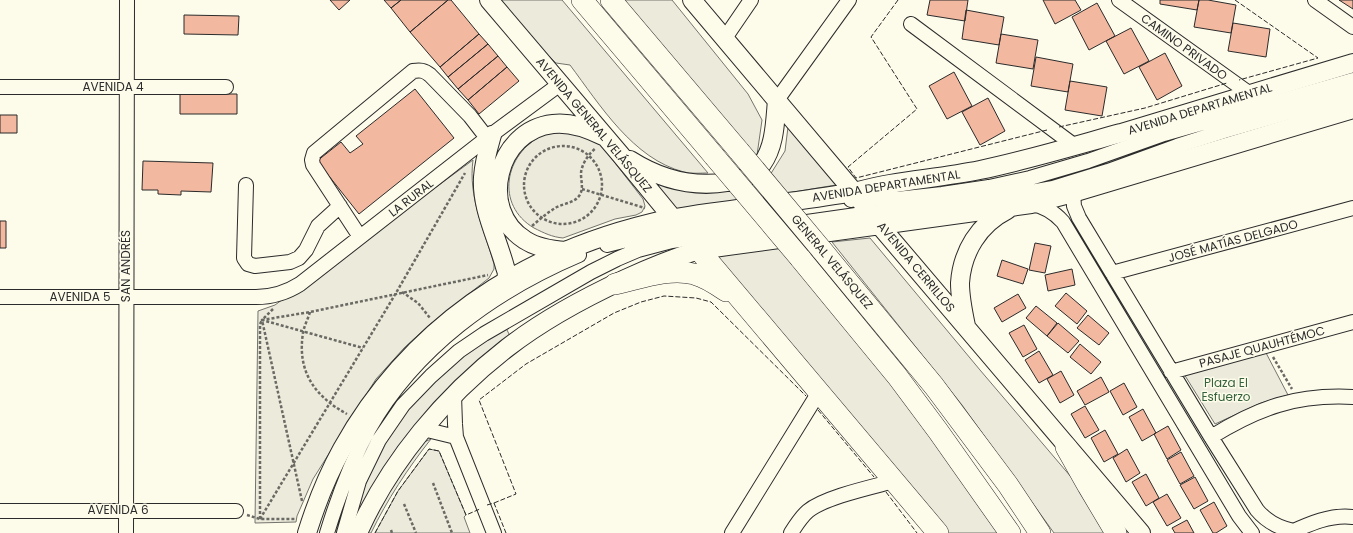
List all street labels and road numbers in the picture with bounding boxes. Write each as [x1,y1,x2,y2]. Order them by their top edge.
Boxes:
street label: CAMINO PRIVADO [1138,9,1231,84]
street label: AVENIDA GENERAL VELÁSQUEZ [533,53,656,196]
street label: AVENIDA 4 [82,78,144,95]
street label: AVENIDA DEPARTAMENTAL [1126,78,1274,139]
street label: AVENIDA DEPARTAMENTAL [811,165,961,206]
street label: LA RURAL [385,175,437,220]
street label: GENERAL VELÁSQUEZ [788,211,877,313]
street label: JOSÉ MATÍAS DELGADO [1166,215,1300,266]
street label: AVENIDA CERRILLOS [873,218,959,316]
street label: SAN ANDRÉS [117,230,134,302]
street label: AVENIDA 5 [49,288,111,305]
street label: PASAJE QUAUHTÉMOC [1197,322,1327,372]
street label: AVENIDA 6 [87,501,149,518]

